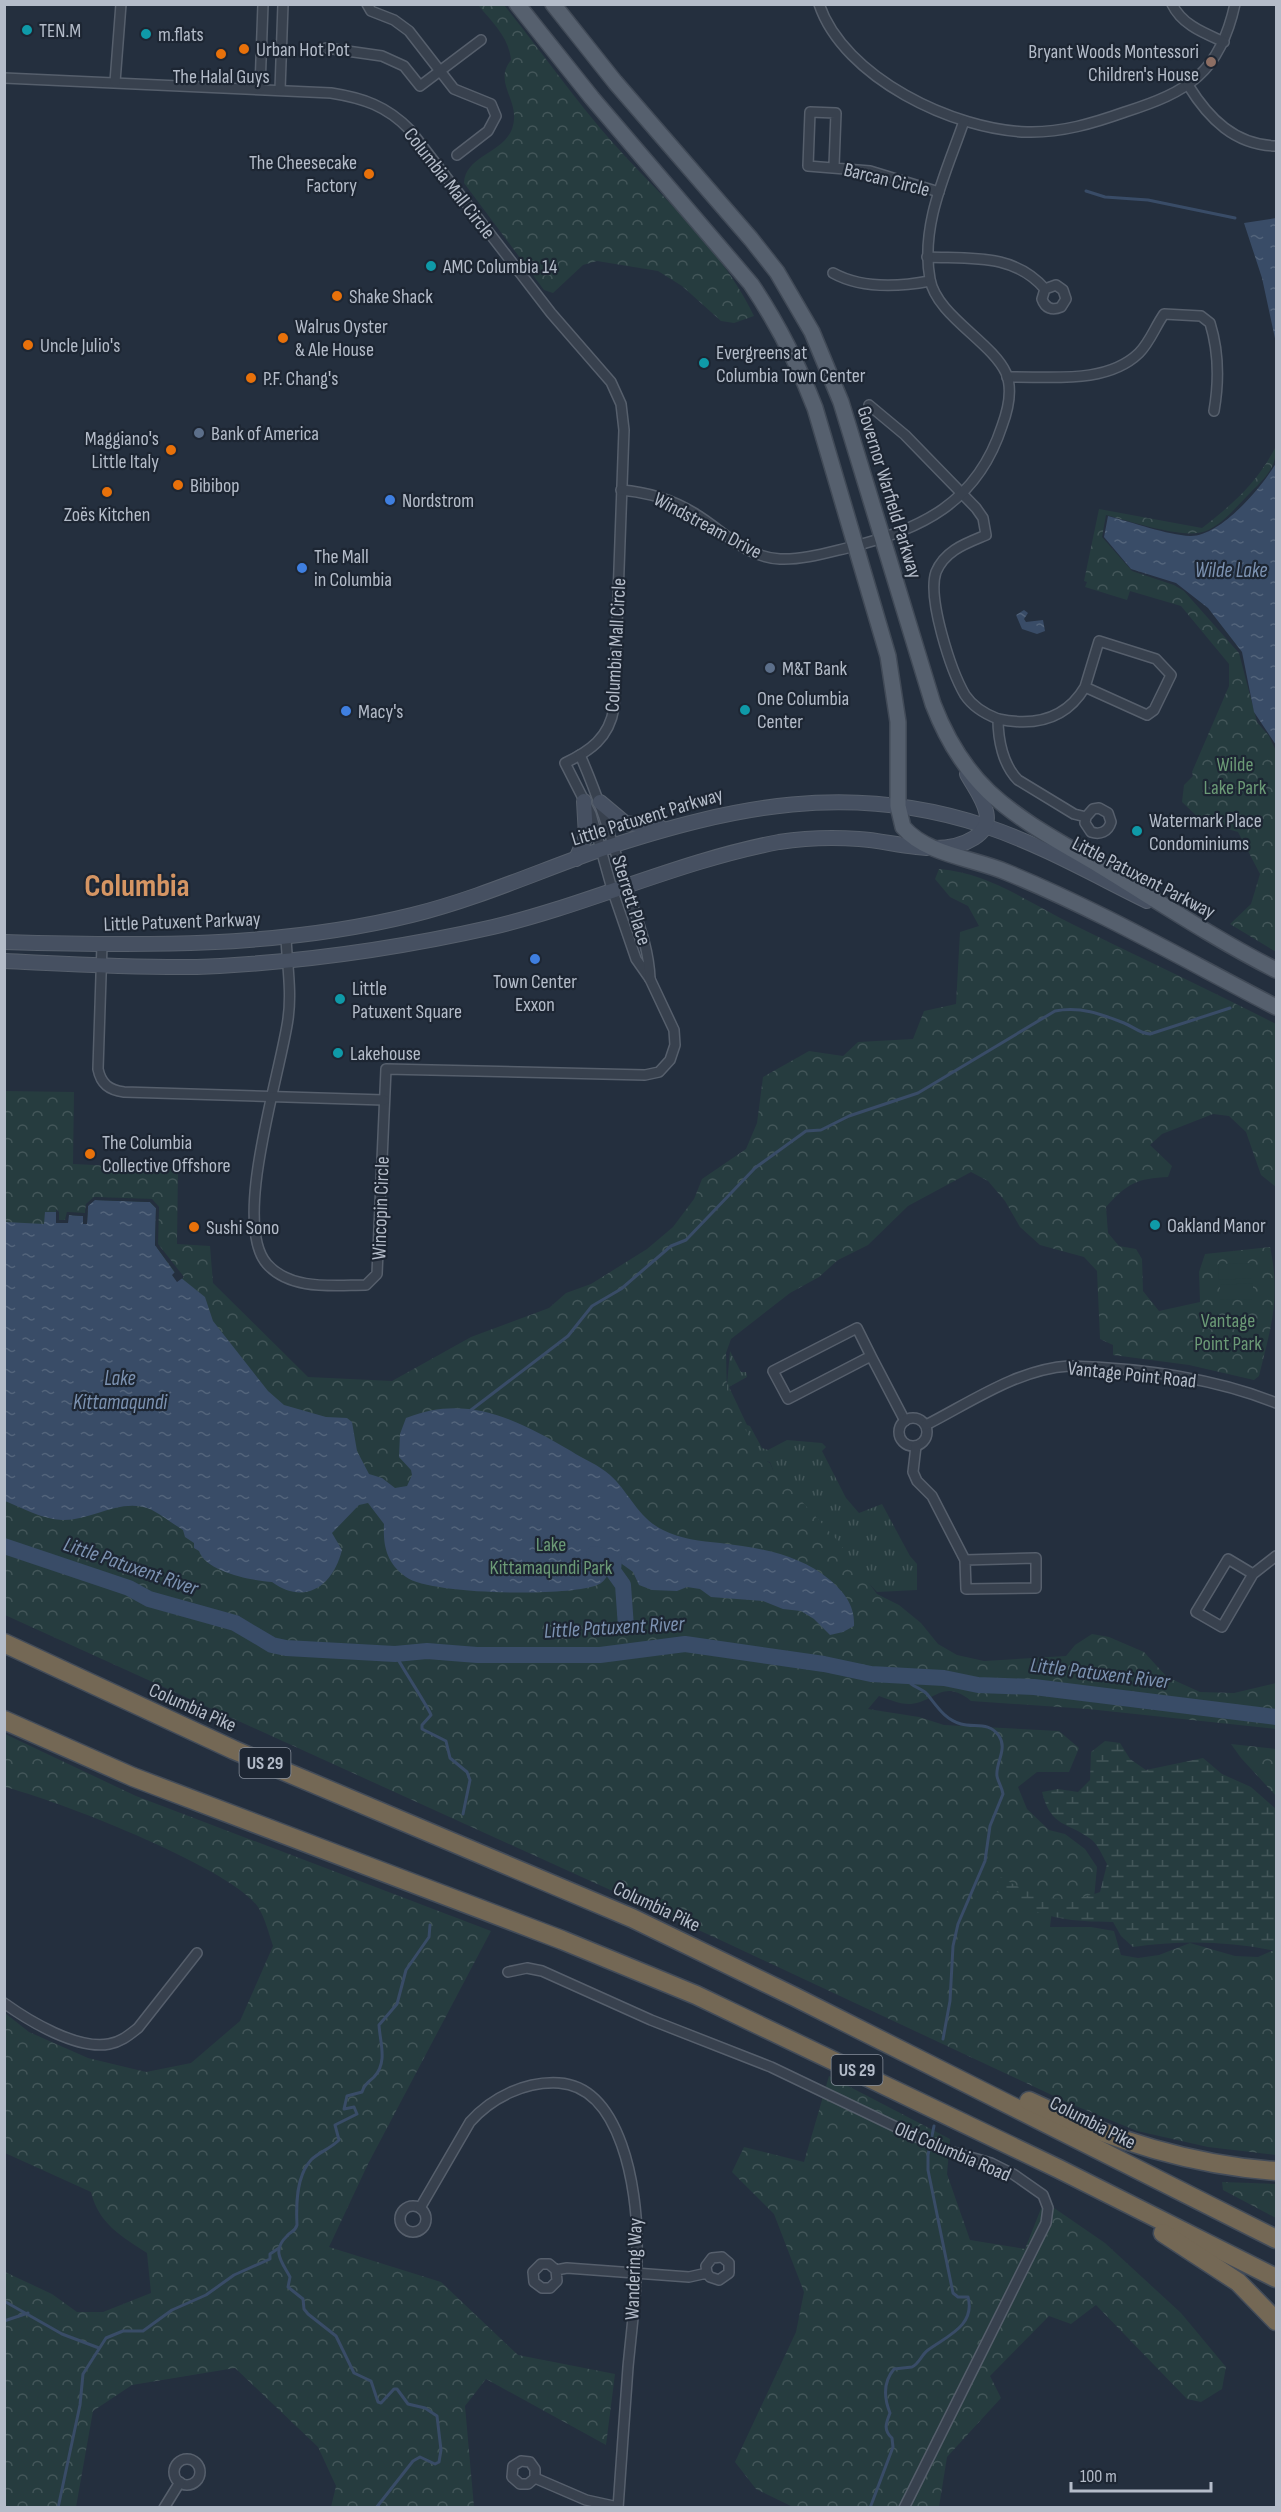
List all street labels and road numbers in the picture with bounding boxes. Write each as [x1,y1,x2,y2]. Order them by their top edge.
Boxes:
street label: Columbia Mall Circle [398,123,500,244]
street label: Barcan Circle [841,158,932,202]
street label: Governor Warfield Parkway [851,403,927,582]
street label: Windstream Drive [649,487,766,564]
street label: Columbia Mall Circle [600,577,632,713]
street label: Little Patuxent Parkway [569,782,726,851]
street label: Little Patuxent Parkway [1068,831,1219,924]
street label: Sterrett Place [606,852,656,948]
street label: Little Patuxent Parkway [103,907,261,937]
street label: Wincopin Circle [367,1156,395,1260]
street label: Vantage Point Road [1066,1356,1197,1394]
street label: Columbia Pike [145,1678,240,1738]
road number: US 29 [240,1748,290,1778]
street label: Columbia Pike [609,1876,704,1937]
road number: US 29 [832,2055,882,2085]
street label: Columbia Pike [1046,2091,1140,2155]
street label: Old Columbia Road [891,2117,1014,2187]
street label: Wandering Way [620,2217,648,2320]

